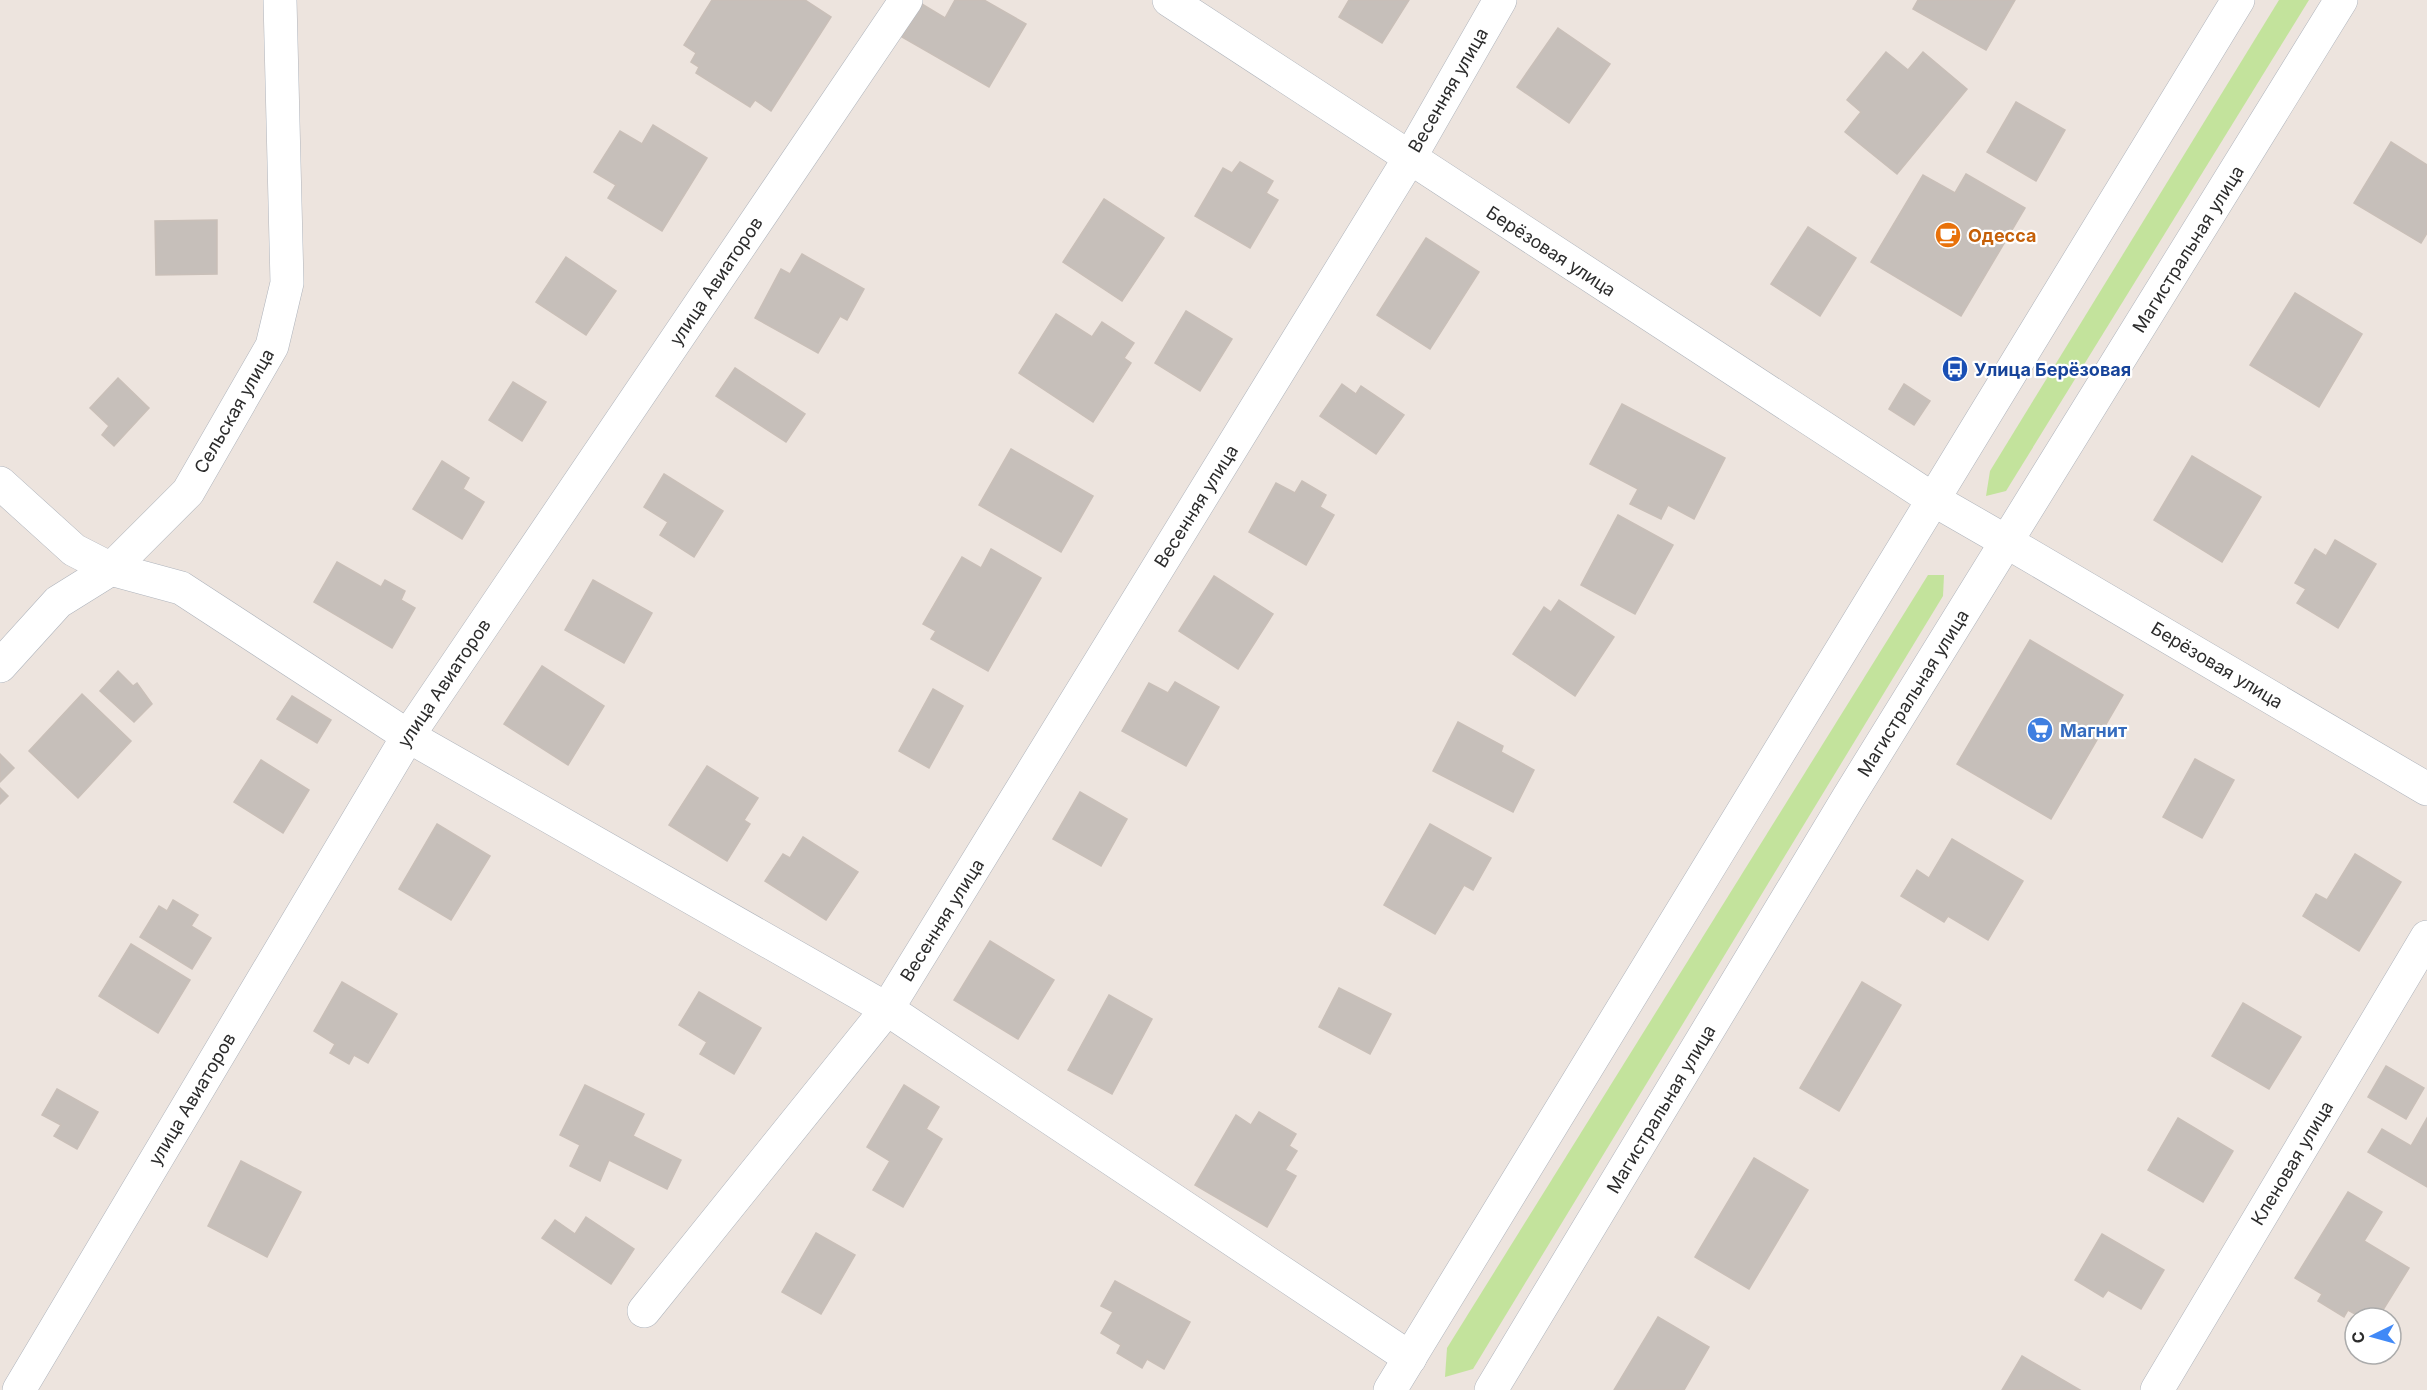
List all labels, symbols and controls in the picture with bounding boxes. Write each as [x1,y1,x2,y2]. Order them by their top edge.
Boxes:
street label: Весенняя улица [1404,24,1492,156]
street label: Магистральная улица [2128,162,2248,336]
street label: Берёзовая улица [1482,201,1620,301]
street label: улица Авиаторов [665,213,767,349]
cafe icon: Одесса [1933,220,1963,250]
place label: Одесса [1968,225,2036,246]
street label: Сельская улица [190,345,278,477]
bus stop icon: Улица Берёзовая [1940,354,1970,384]
place label: Улица Берёзовая [1974,359,2131,380]
street label: Весенняя улица [1150,441,1242,571]
street label: Магистральная улица [1853,606,1973,780]
street label: улица Авиаторов [393,615,495,751]
street label: Берёзовая улица [2147,617,2287,713]
supermarket icon: Магнит [2025,715,2055,745]
place label: Магнит [2060,720,2127,741]
street label: Весенняя улица [896,855,988,985]
street label: Магистральная улица [1602,1021,1720,1197]
street label: улица Авиаторов [144,1029,240,1169]
street label: Кленовая улица [2247,1097,2337,1229]
north arrow [2343,1306,2403,1366]
text: С [2348,1330,2369,1344]

